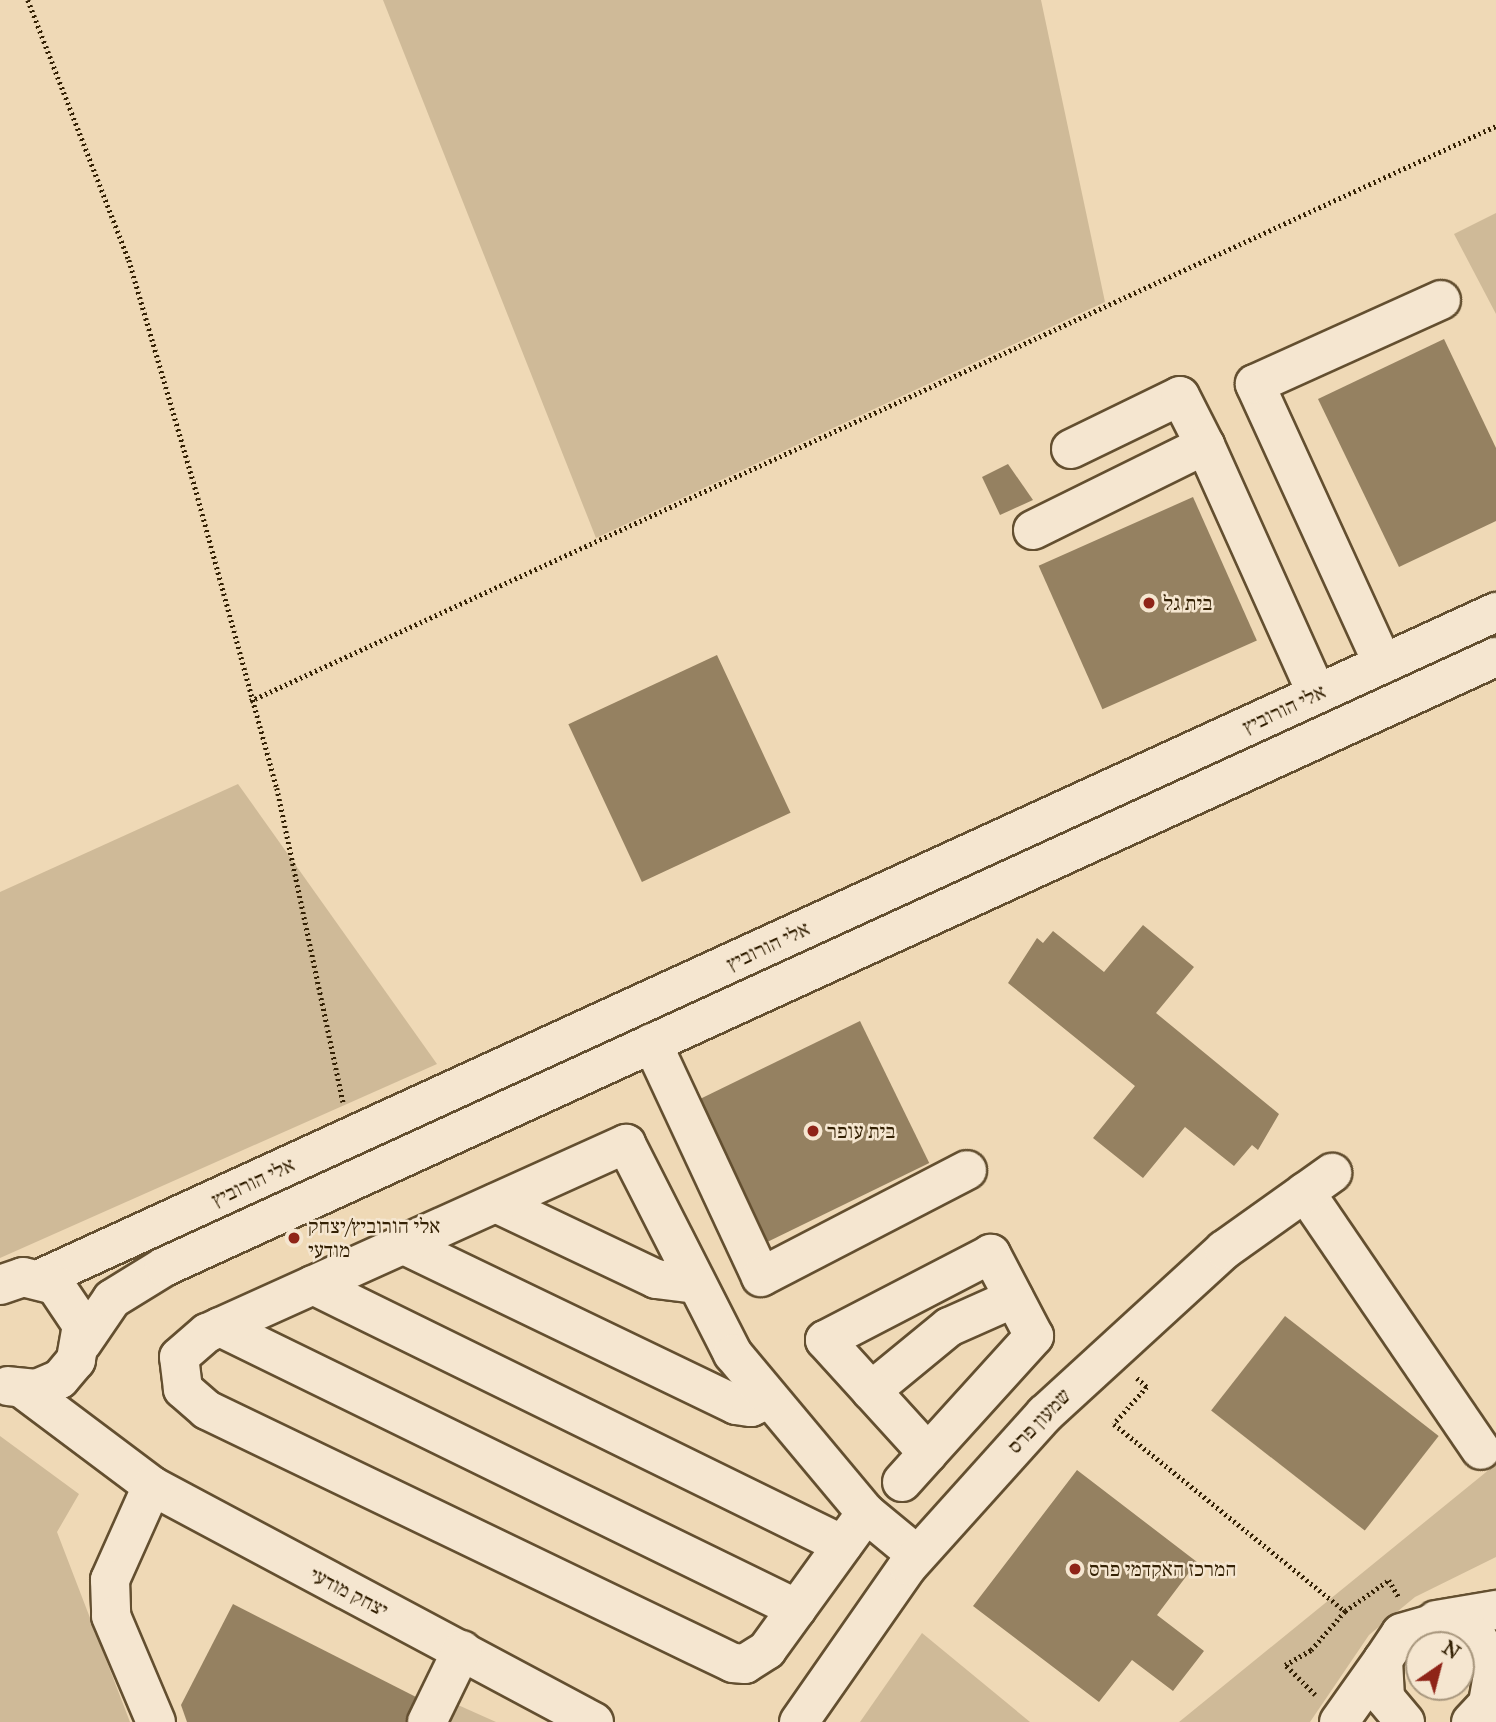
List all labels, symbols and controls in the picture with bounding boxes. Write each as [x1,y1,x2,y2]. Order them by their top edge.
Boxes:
place label: בית גל [1163,590,1212,616]
marker: בית גל [1141,595,1157,611]
street label: אלי הורוביץ [1238,679,1330,739]
street label: אלי הורוביץ [722,916,814,976]
place label: בית עופר [827,1118,895,1144]
marker: בית עופר [805,1123,821,1139]
street label: אלי הורוביץ [207,1152,299,1212]
place label: אלי הורוביץ/יצחק מודעי [308,1213,440,1263]
marker: אלי הורוביץ/יצחק מודעי [286,1230,302,1246]
street label: שמעון פרס [1002,1383,1076,1459]
place label: המרכז האקדמי פרס [1089,1556,1236,1582]
marker: המרכז האקדמי פרס [1067,1561,1083,1577]
street label: יצחק מודעי [306,1562,392,1622]
north arrow [1405,1631,1475,1701]
text: N [1438,1636,1464,1664]

